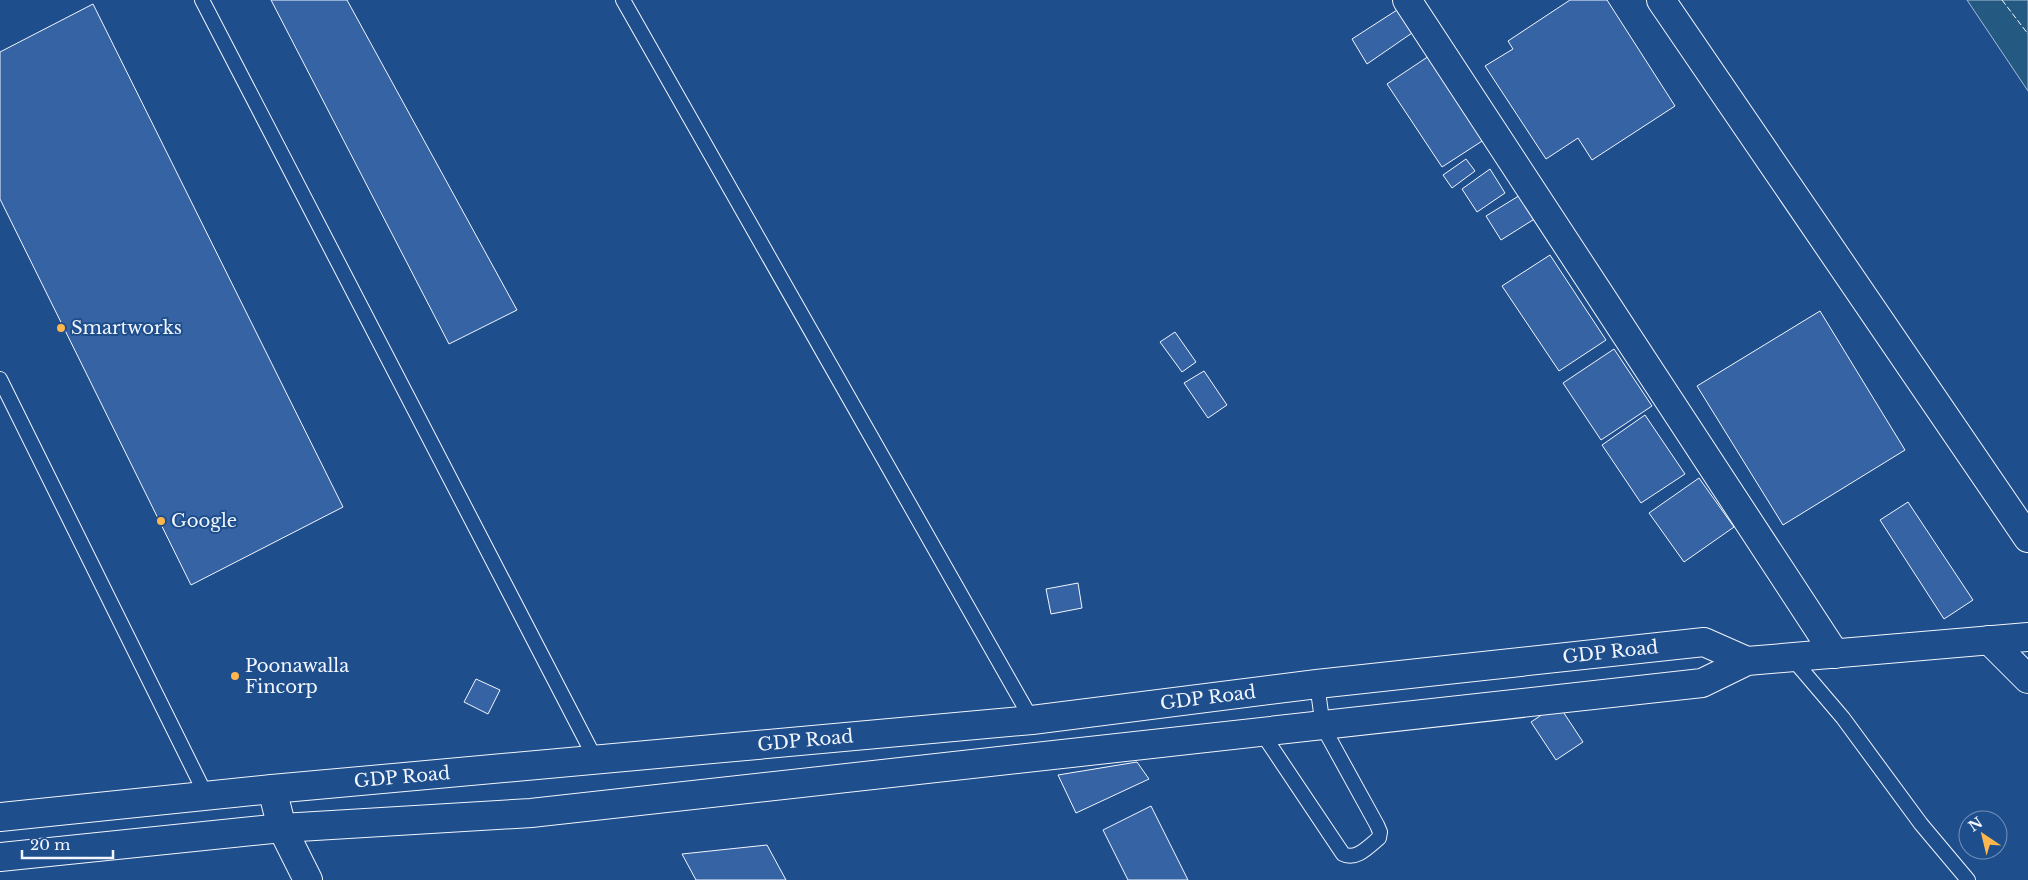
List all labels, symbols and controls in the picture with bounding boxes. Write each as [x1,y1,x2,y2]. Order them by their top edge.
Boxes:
place label: Smartworks [71,317,182,339]
marker: Smartworks [55,322,67,334]
place label: Google [171,510,237,532]
marker: Google [155,515,167,527]
street label: GDP Road [1561,636,1660,668]
place label: Poonawalla Fincorp [245,655,349,698]
marker: Poonawalla Fincorp [229,670,241,682]
street label: GDP Road [1159,681,1257,715]
street label: GDP Road [756,725,854,756]
street label: GDP Road [353,762,451,793]
north arrow [1958,810,2008,860]
text: N [1965,813,1986,836]
scale bar [22,828,114,860]
text: 20 m [30,835,70,854]

